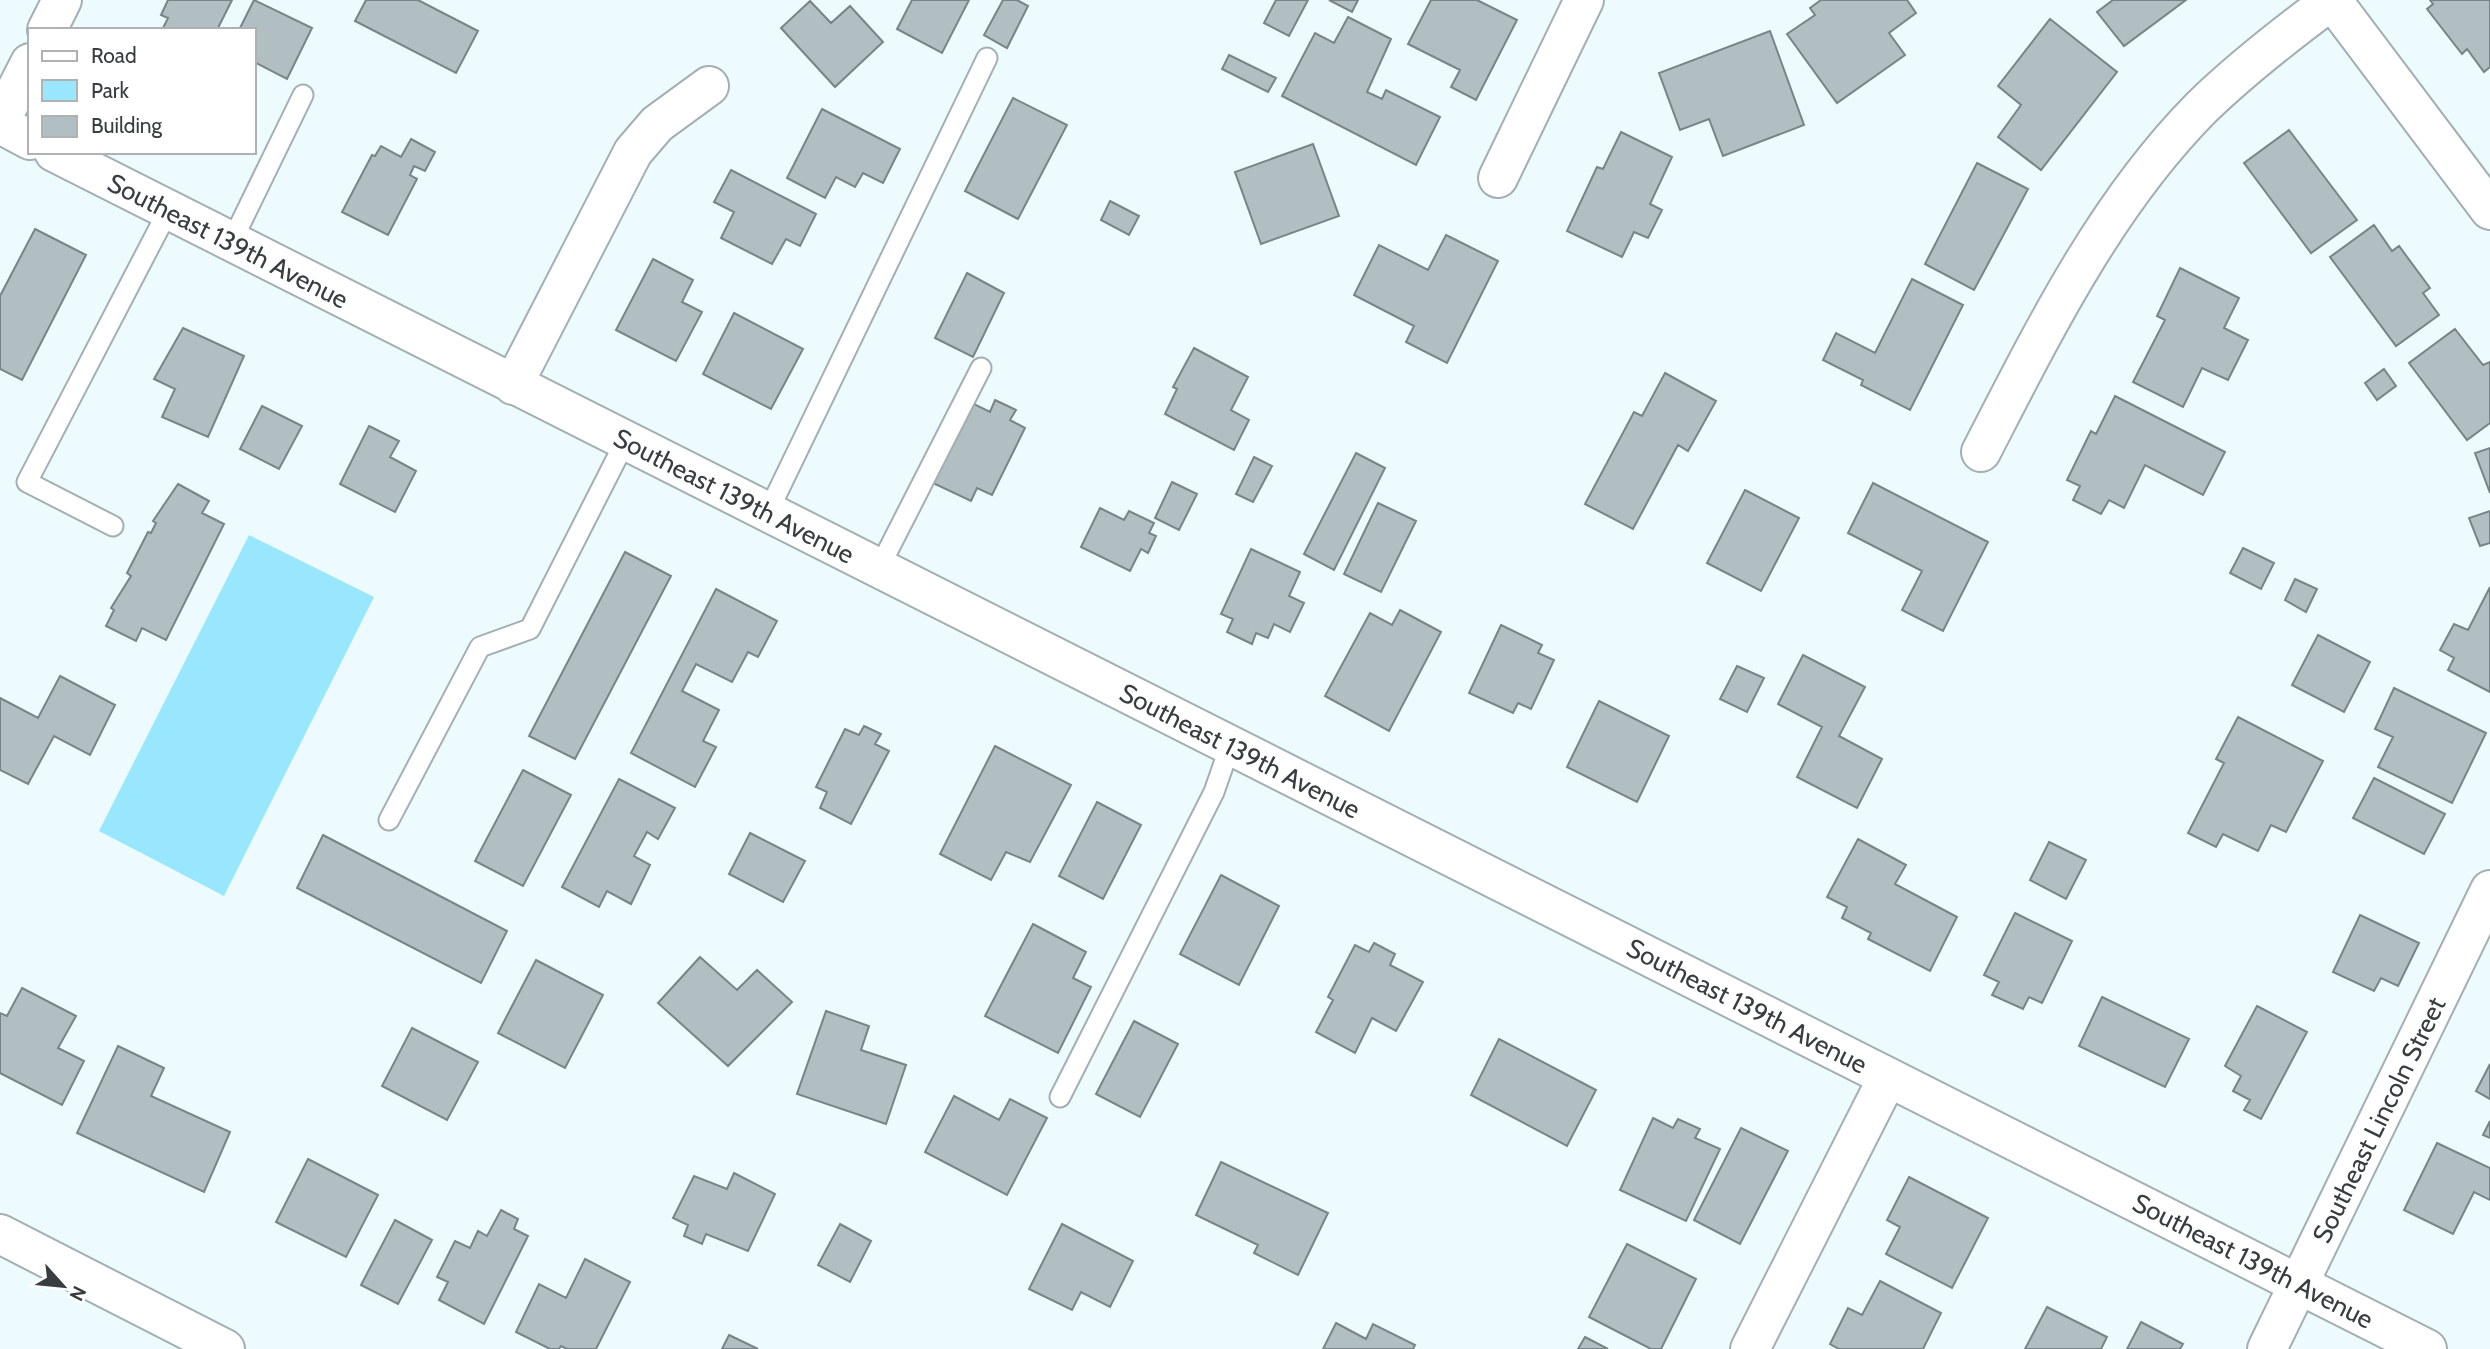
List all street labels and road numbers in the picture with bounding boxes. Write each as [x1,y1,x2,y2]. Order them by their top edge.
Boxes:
street label: Southeast 139th Avenue [102,166,354,316]
street label: Southeast 139th Avenue [608,421,860,571]
street label: Southeast 139th Avenue [1114,676,1366,826]
street label: Southeast 139th Avenue [1621,931,1873,1081]
street label: Southeast Lincoln Street [2306,992,2453,1248]
street label: Southeast 139th Avenue [2127,1186,2379,1336]

